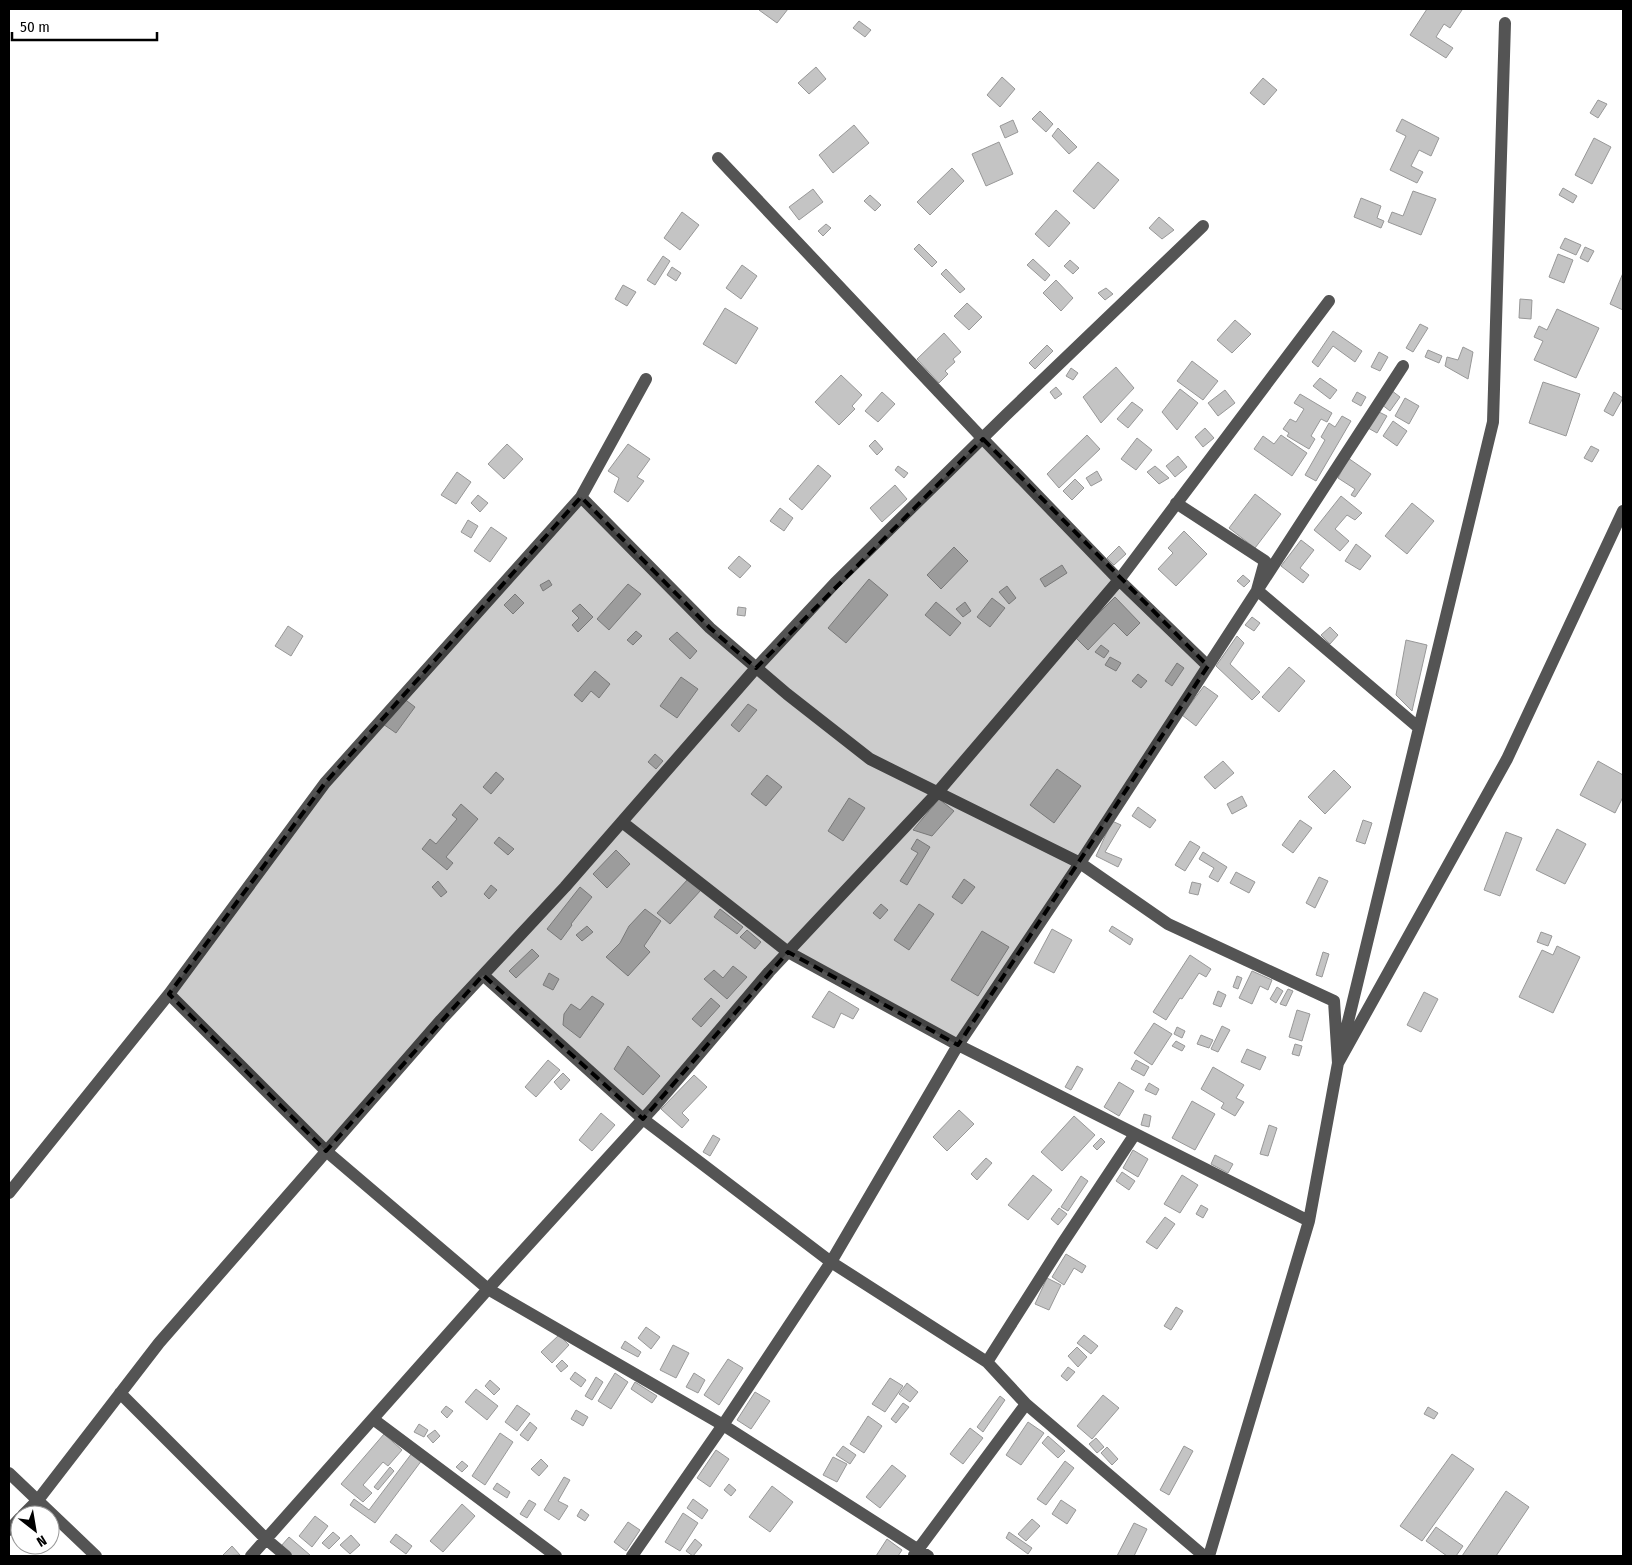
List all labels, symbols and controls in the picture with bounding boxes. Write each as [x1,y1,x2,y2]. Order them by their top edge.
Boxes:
scale bar [12,10,158,42]
text: 50 m [20,18,50,36]
north arrow [10,1505,60,1555]
text: N [33,1531,49,1550]

